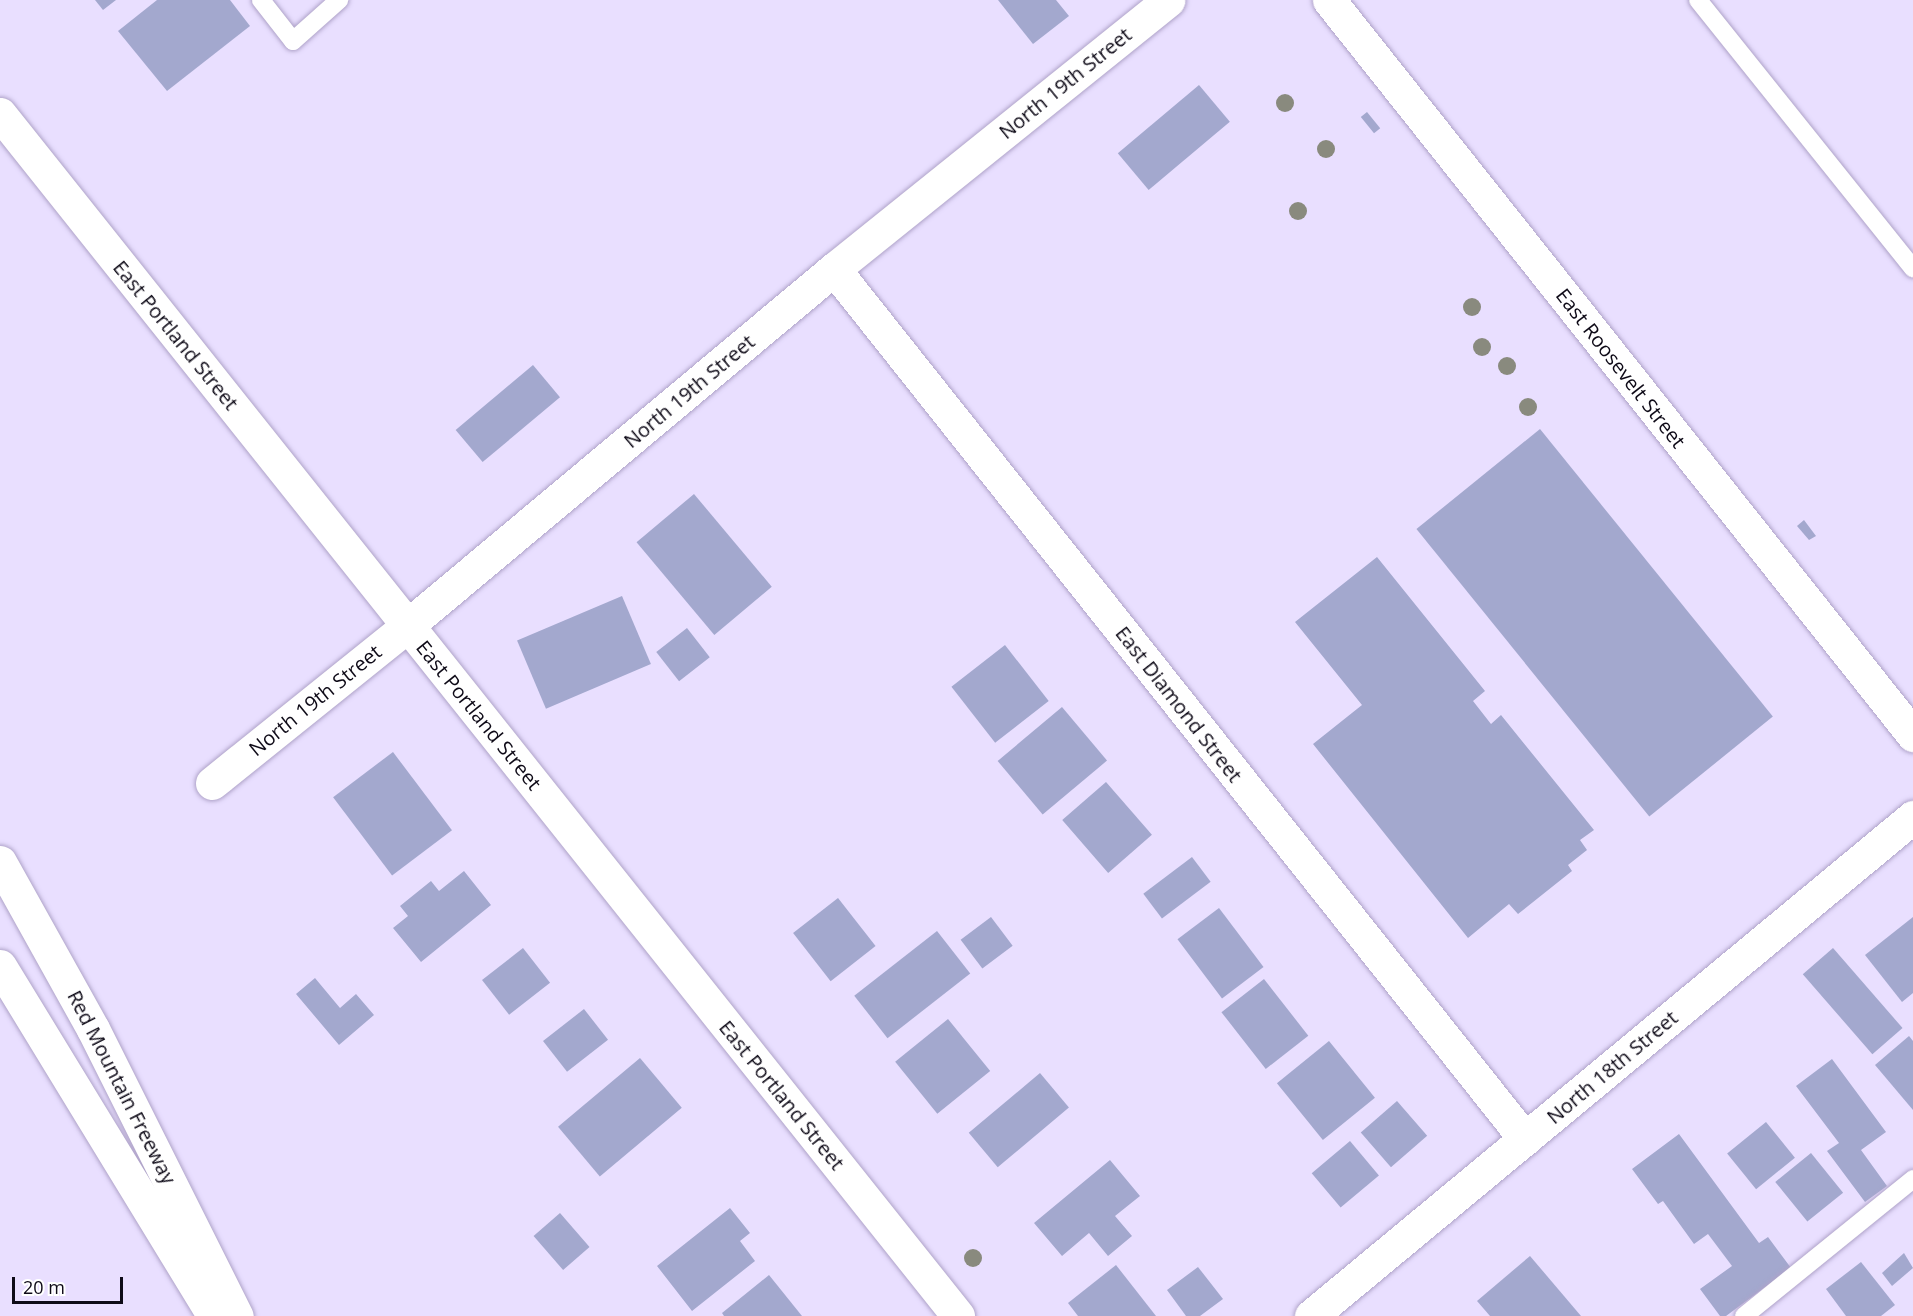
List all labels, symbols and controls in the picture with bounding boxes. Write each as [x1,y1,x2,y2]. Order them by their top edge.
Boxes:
street label: North 19th Street [994,22,1136,144]
street label: East Portland Street [108,255,244,415]
street label: East Roosevelt Street [1551,284,1691,452]
street label: North 19th Street [619,329,759,453]
street label: East Diamond Street [1111,621,1247,787]
street label: East Portland Street [411,635,547,795]
street label: North 19th Street [244,639,386,761]
street label: Red Mountain Freeway [63,986,181,1188]
street label: North 18th Street [1542,1005,1682,1129]
street label: East Portland Street [714,1015,850,1175]
scale bar [15,1265,126,1303]
text: 20 m [23,1275,65,1299]

